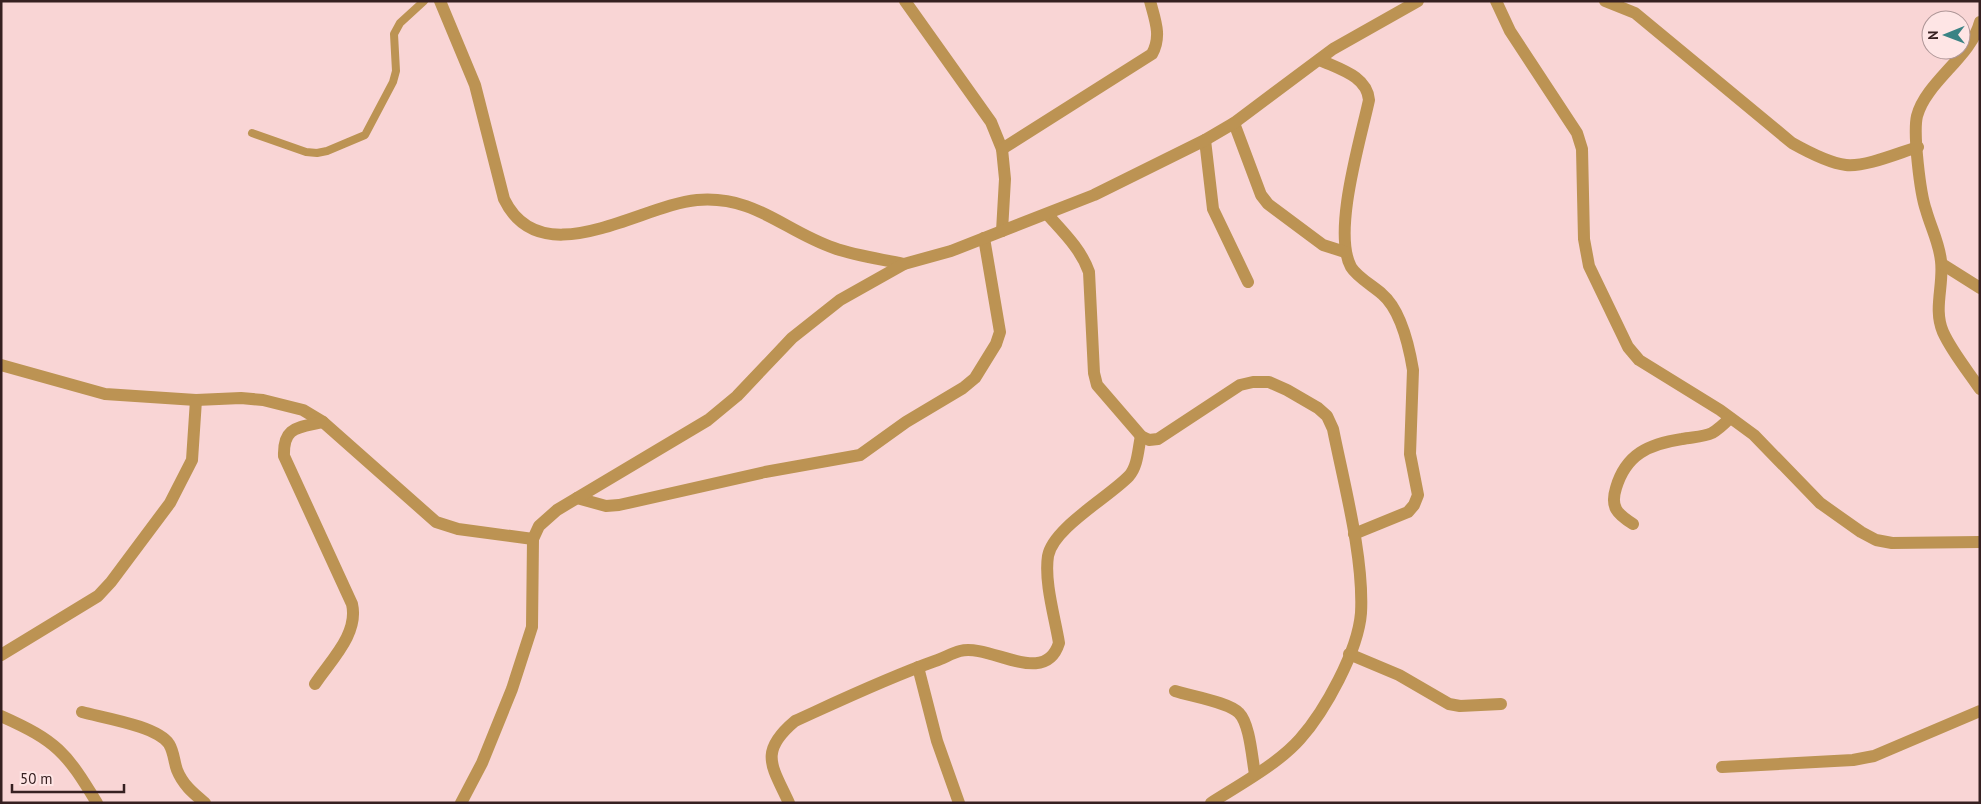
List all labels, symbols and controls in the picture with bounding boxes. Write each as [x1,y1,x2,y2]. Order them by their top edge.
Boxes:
north arrow [1921,10,1971,60]
text: N [1924,30,1942,40]
scale bar [12,762,125,794]
text: 50 m [20,769,53,788]

